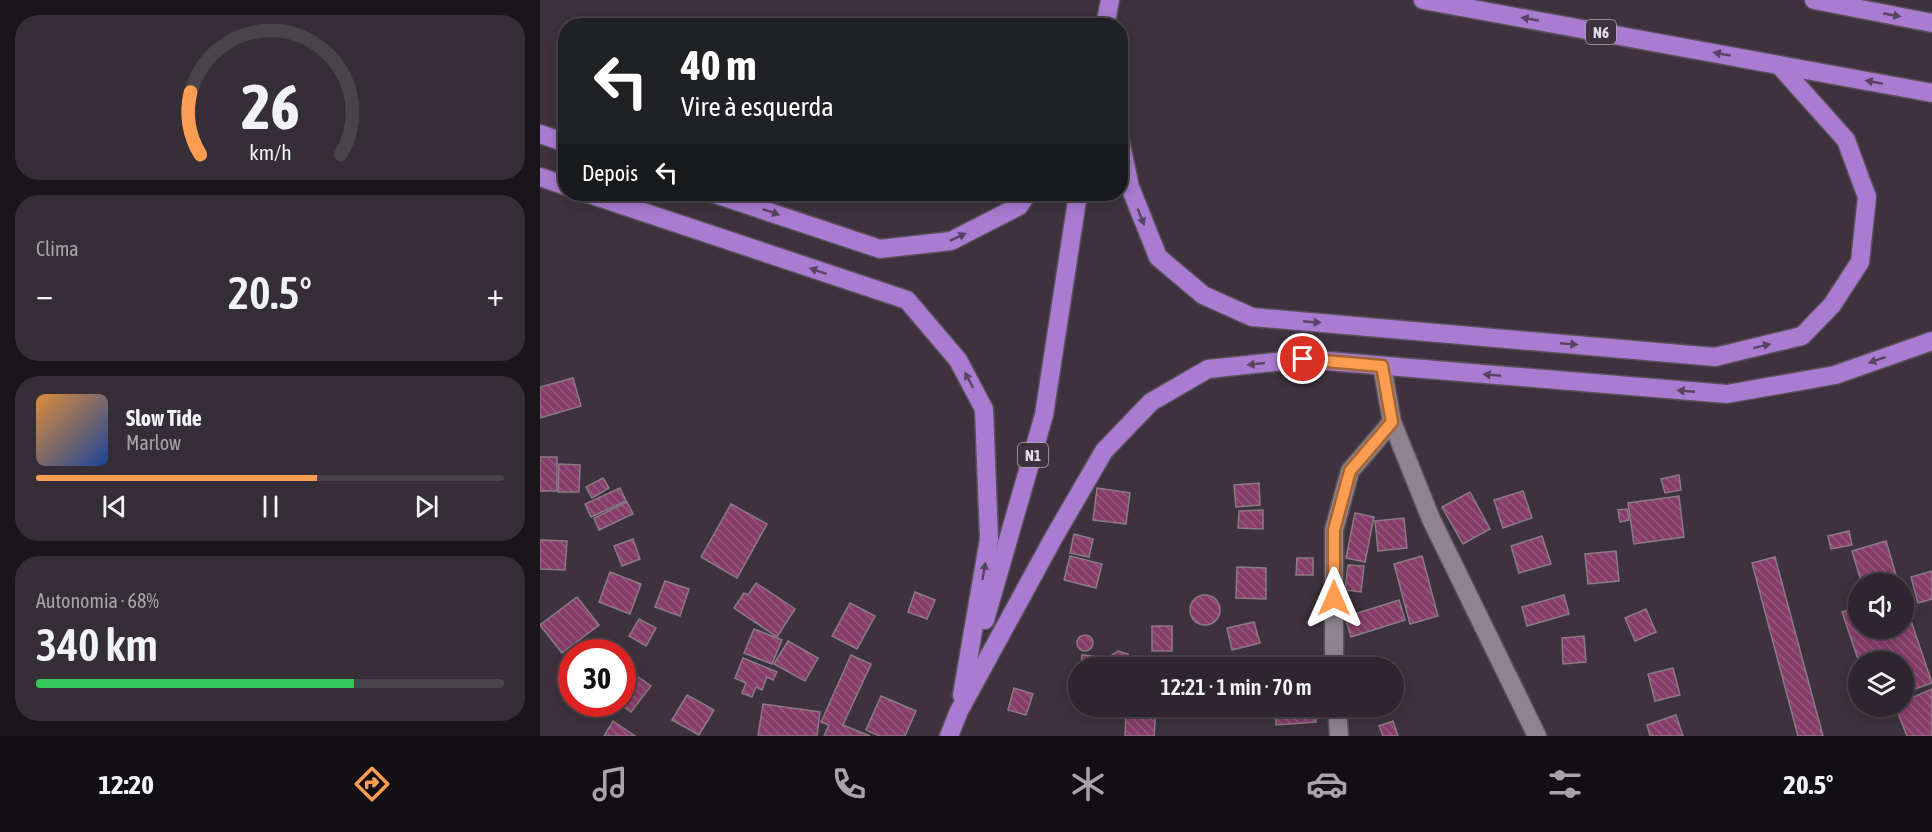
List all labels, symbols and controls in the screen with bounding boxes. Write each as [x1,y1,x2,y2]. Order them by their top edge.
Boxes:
one-way arrow [1882,11,1901,20]
one-way arrow [1520,14,1539,23]
road number: N6 [1586,20,1616,44]
text: 40 m [681,41,756,89]
icon: left [582,42,660,120]
one-way arrow [1712,49,1731,58]
text: 26 [241,71,299,142]
one-way arrow [1865,77,1884,86]
text: Vire à esquerda [681,91,834,122]
text: km/h [249,140,291,165]
icon: left [650,156,683,189]
text: Depois [582,160,638,186]
one-way arrow [762,208,780,218]
one-way arrow [1137,208,1147,226]
one-way arrow [950,232,968,242]
text: Clima [36,237,79,260]
one-way arrow [809,265,827,275]
text: 20.5° [228,267,312,319]
text: − [36,275,53,313]
text: + [487,275,504,313]
one-way arrow [1302,317,1321,327]
pin [1277,333,1328,384]
one-way arrow [1559,340,1578,349]
one-way arrow [1752,340,1771,350]
icon: arrive [1286,342,1319,375]
one-way arrow [1868,356,1886,366]
one-way arrow [1246,360,1265,369]
one-way arrow [1482,370,1501,380]
one-way arrow [964,372,974,389]
one-way arrow [1677,386,1696,396]
text: Slow Tide [126,405,202,431]
text: Marlow [126,431,181,454]
road number: N1 [1018,443,1048,467]
icon: previous [98,490,131,523]
icon: pause [254,490,287,523]
icon: next [410,490,443,523]
one-way arrow [979,561,988,580]
position arrow [1302,566,1366,630]
map controls [1848,573,1914,717]
button: sound [1848,573,1914,639]
text: Autonomia · 68% [36,589,159,612]
text: 340 km [36,619,158,671]
speed limit sign: 30 [558,639,636,717]
button: layers [1848,651,1914,717]
text: 12:21 · 1 min · 70 m [1160,674,1312,700]
icon: directions [351,763,393,805]
icon: music [589,763,631,805]
icon: phone [828,763,870,805]
icon: climate [1067,763,1109,805]
icon: car [1306,763,1348,805]
icon: filters [1544,763,1586,805]
text: 12:20 [98,769,154,800]
text: 20.5° [1783,769,1834,800]

